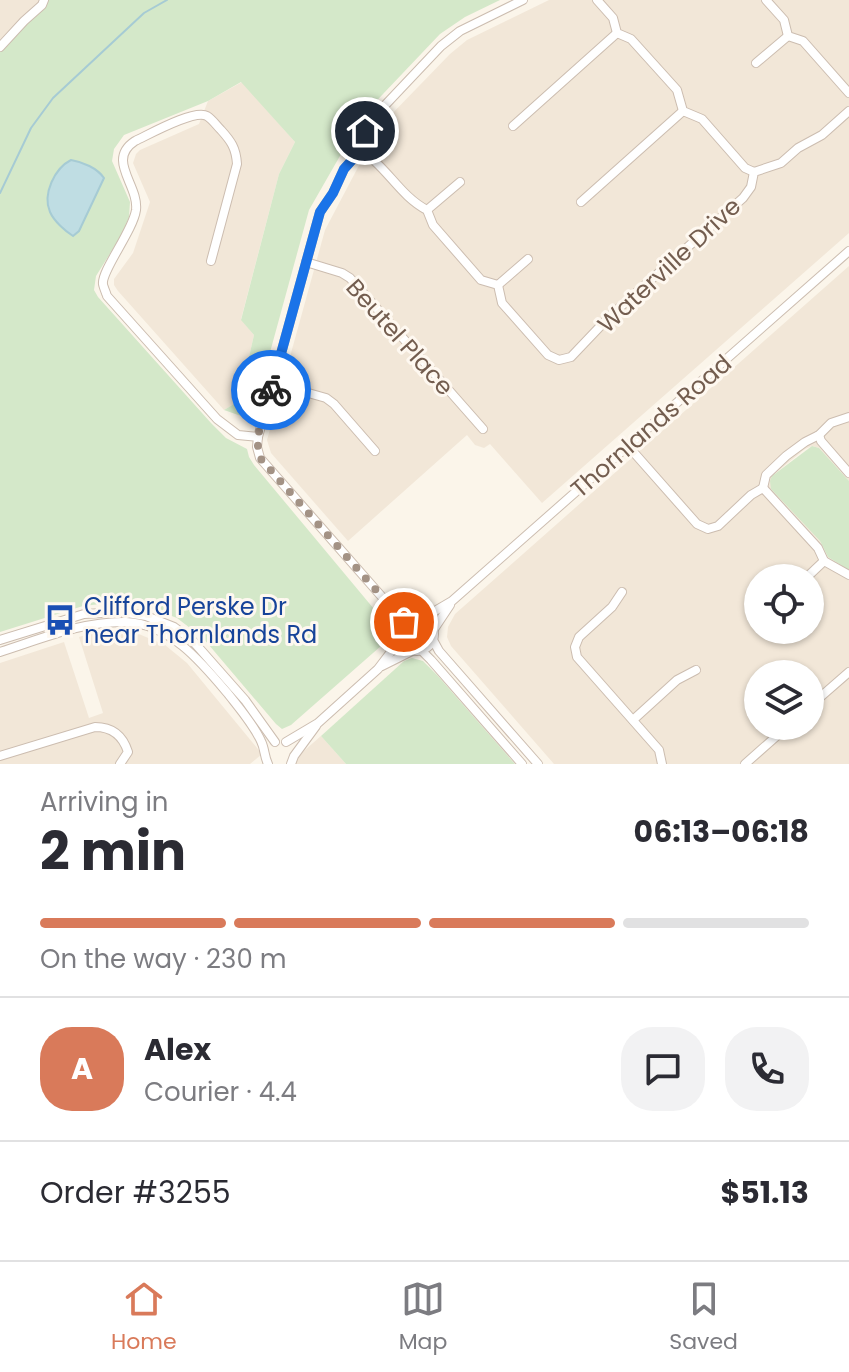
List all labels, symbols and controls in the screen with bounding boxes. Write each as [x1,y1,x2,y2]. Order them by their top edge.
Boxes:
pin [331,97,399,165]
icon: home [343,109,387,153]
street label: Waterville Drive [590,190,748,340]
street label: Beutel Place [339,272,461,402]
street label: Thornlands Road [564,347,738,505]
courier [231,350,311,430]
icon: bike [249,368,293,412]
map controls [744,564,824,740]
button: locate [744,564,824,644]
pin [370,588,438,656]
place label: Clifford Perske Dr near Thornlands Rd [84,590,317,651]
icon: bag [382,600,426,644]
bus stop icon: Clifford Perske Dr near Thornlands Rd [43,603,77,637]
button: layers [744,660,824,740]
text: Arriving in [40,784,169,820]
text: 06:13–06:18 [634,810,809,853]
text: 2 min [40,815,186,888]
text: On the way · 230 m [40,941,286,977]
button: chat [621,1027,705,1111]
button: phone [725,1027,809,1111]
text: Alex [144,1028,211,1071]
text: A [71,1047,93,1090]
text: Courier · 4.4 [144,1074,297,1110]
text: Order #3255 [40,1171,231,1214]
text: $51.13 [721,1171,809,1214]
tab: Home [111,1277,177,1358]
tab: Map [399,1277,447,1358]
tab: Saved [669,1277,738,1358]

